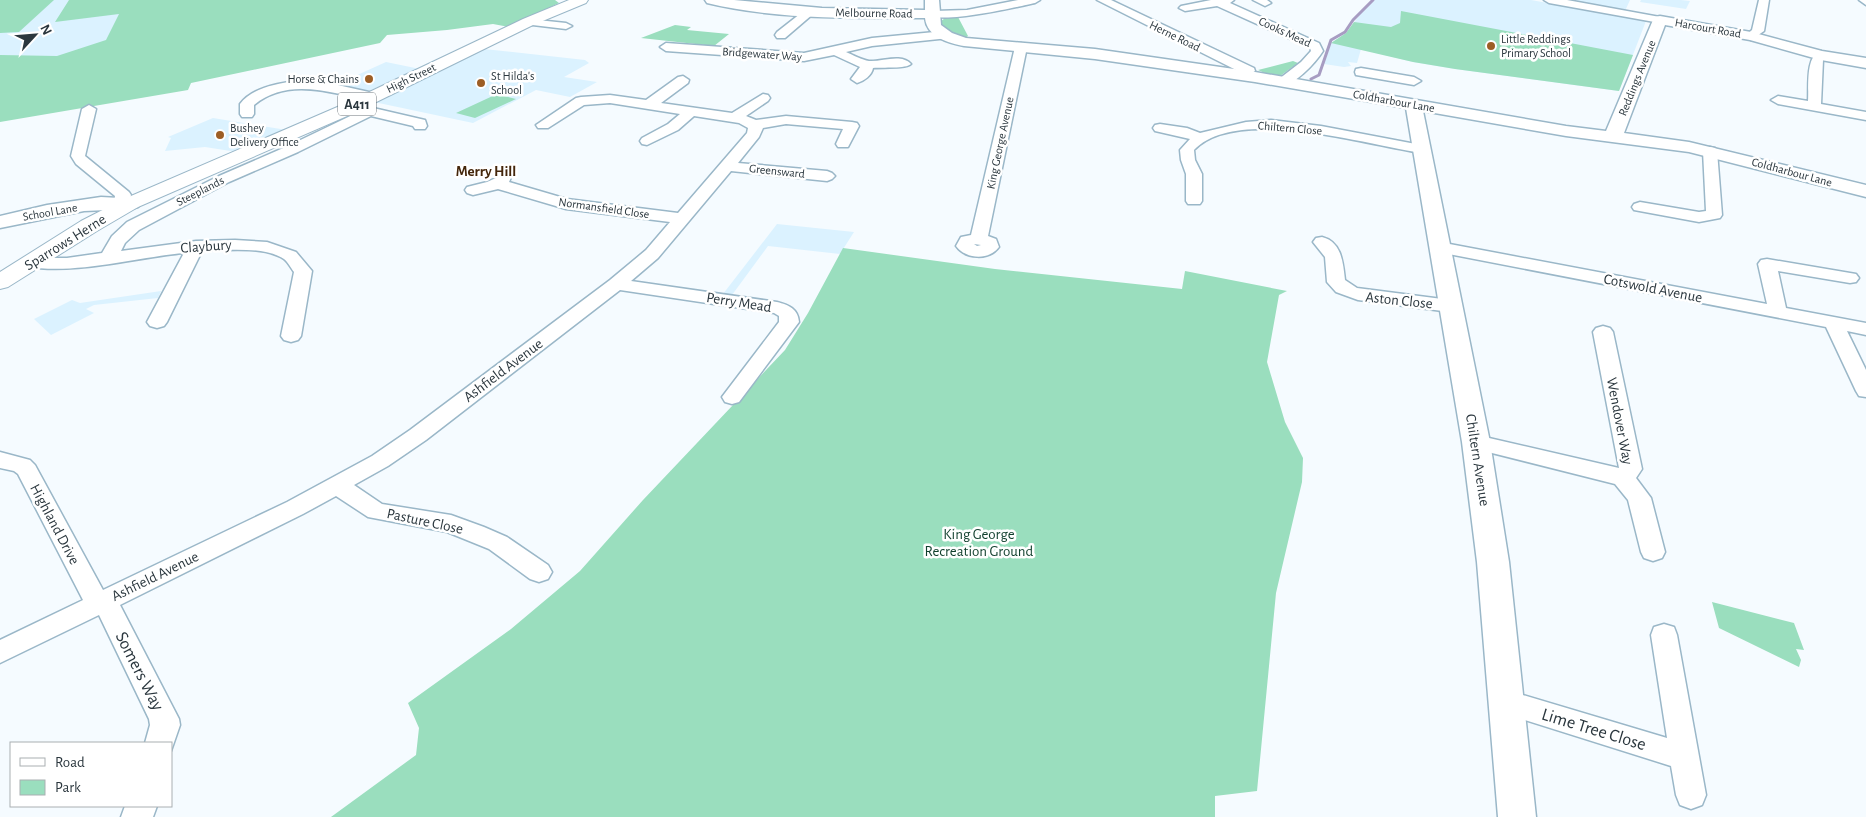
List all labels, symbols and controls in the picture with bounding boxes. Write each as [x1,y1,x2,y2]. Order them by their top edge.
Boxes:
street label: Melbourne Road [835,6,913,20]
north arrow [10,10,60,60]
street label: Cooks Mead [1257,15,1313,49]
street label: Harcourt Road [1674,16,1742,40]
street label: Herne Road [1148,19,1202,53]
text: N [37,22,54,37]
place label: Little Reddings Primary School [1501,33,1571,60]
street label: Reddings Avenue [1616,38,1658,118]
marker: Little Reddings Primary School [1485,40,1497,52]
street label: Bridgewater Way [722,45,802,64]
street label: High Street [384,61,438,95]
place label: St Hilda's School [491,70,534,96]
place label: Horse & Chains [288,73,359,85]
marker: Horse & Chains [363,73,375,85]
marker: St Hilda's School [475,77,487,89]
street label: Coldharbour Lane [1352,88,1436,114]
road number: A411 [338,92,376,116]
street label: King George Avenue [984,96,1016,190]
street label: Chiltern Close [1257,119,1323,137]
place label: Bushey Delivery Office [230,122,299,149]
marker: Bushey Delivery Office [214,129,226,141]
street label: Coldharbour Lane [1751,156,1833,188]
street label: Greensward [749,162,805,180]
district label: Merry Hill [456,164,516,179]
street label: Steeplands [174,174,226,208]
street label: Normansfield Close [558,196,650,220]
street label: School Lane [22,201,78,223]
street label: Sparrows Herne [22,211,109,273]
street label: Claybury [180,237,233,256]
street label: Cotswold Avenue [1602,272,1704,305]
street label: Perry Mead [705,290,773,315]
street label: Aston Close [1365,290,1433,311]
street label: Ashfield Avenue [461,336,546,405]
street label: Wendover Way [1604,376,1635,466]
street label: Chiltern Avenue [1463,413,1492,507]
street label: Highland Drive [27,482,82,567]
street label: Pasture Close [385,506,465,537]
park label: King George Recreation Ground [925,527,1034,559]
street label: Ashfield Avenue [109,549,201,604]
street label: Somers Way [112,629,167,714]
street label: Lime Tree Close [1539,706,1648,754]
legend [10,742,172,807]
text: Road [55,755,85,770]
text: Park [55,780,81,795]

